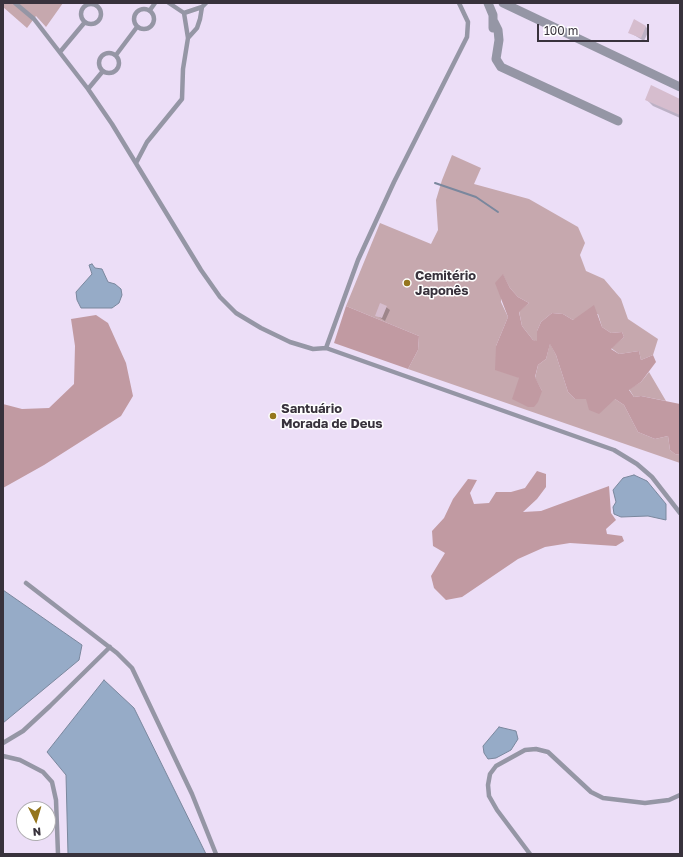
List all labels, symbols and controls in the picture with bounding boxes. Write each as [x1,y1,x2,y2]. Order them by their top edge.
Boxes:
scale bar [539,16,651,42]
text: 100 m [544,23,578,38]
place label: Cemitério Japonês [415,268,476,299]
marker: Cemitério Japonês [402,278,412,288]
place label: Santuário Morada de Deus [281,401,382,432]
marker: Santuário Morada de Deus [268,411,278,421]
north arrow [16,801,56,841]
text: N [32,826,42,839]

